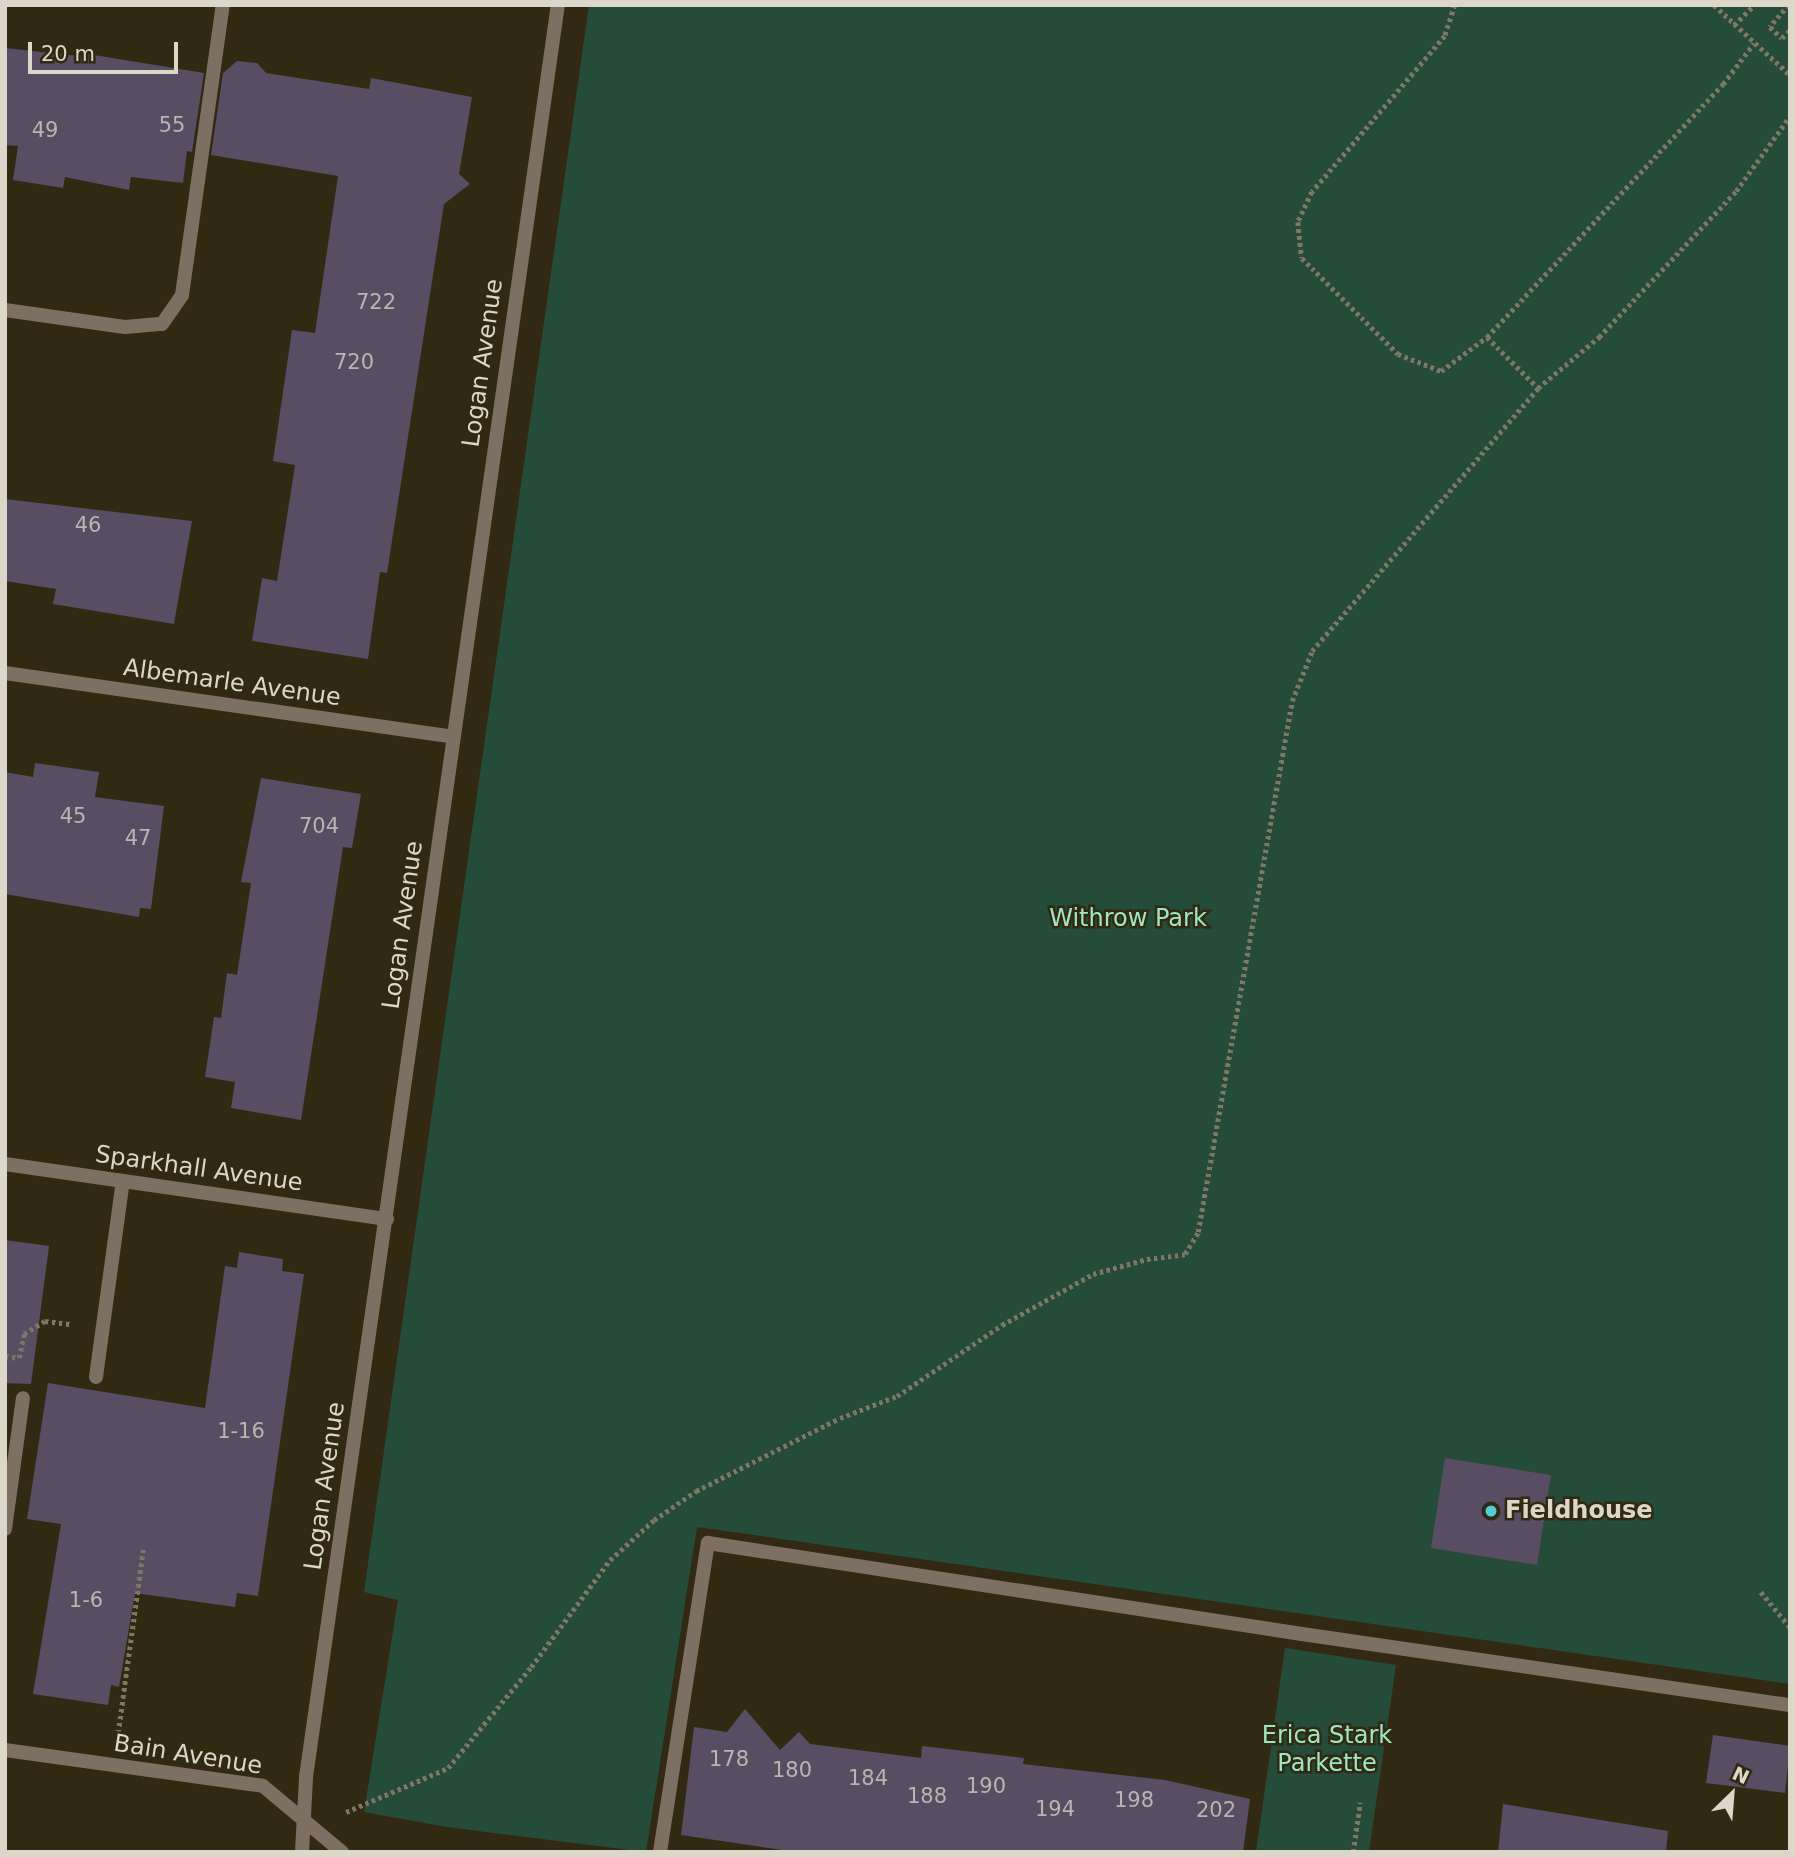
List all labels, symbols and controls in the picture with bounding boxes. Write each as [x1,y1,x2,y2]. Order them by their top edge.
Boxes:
scale bar [32,28,182,72]
text: 20 m [41,42,95,66]
house number: 55 [159,112,185,138]
house number: 49 [32,117,58,143]
street label: Logan Avenue [457,277,509,449]
house number: 722 [356,289,396,315]
house number: 720 [334,349,374,375]
house number: 46 [75,512,101,538]
street label: Albemarle Avenue [121,653,343,713]
house number: 45 [60,803,86,829]
house number: 704 [299,813,339,839]
house number: 47 [125,825,151,851]
street label: Logan Avenue [377,839,429,1011]
park label: Withrow Park [1049,905,1207,933]
street label: Sparkhall Avenue [94,1140,304,1198]
street label: Logan Avenue [299,1400,351,1572]
house number: 1-16 [217,1418,265,1444]
place label: Fieldhouse [1505,1497,1653,1525]
marker: Fieldhouse [1483,1503,1499,1519]
house number: 1-6 [69,1587,103,1613]
park label: Erica Stark Parkette [1262,1722,1392,1778]
street label: Bain Avenue [112,1729,264,1781]
house number: 178 [709,1746,749,1772]
house number: 180 [772,1757,812,1783]
north arrow [1697,1759,1767,1829]
text: N [1729,1762,1753,1788]
house number: 184 [848,1765,888,1791]
house number: 190 [966,1773,1006,1799]
house number: 188 [907,1783,947,1809]
house number: 198 [1114,1787,1154,1813]
house number: 194 [1035,1796,1075,1822]
house number: 202 [1196,1797,1236,1823]

